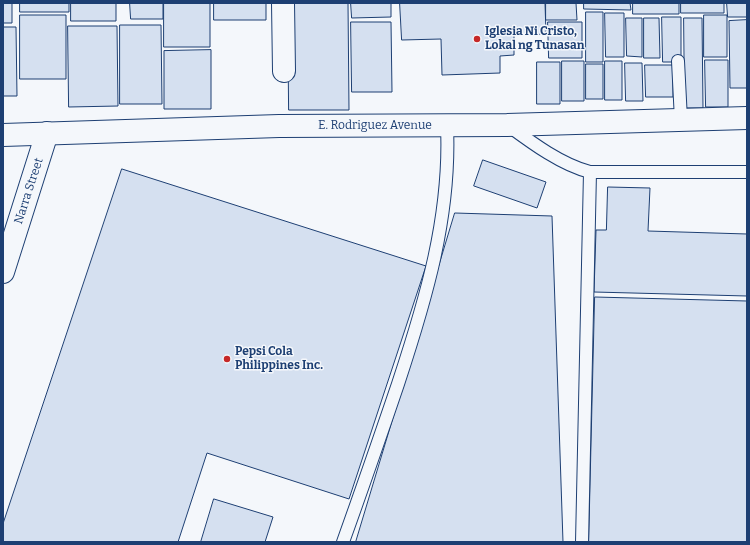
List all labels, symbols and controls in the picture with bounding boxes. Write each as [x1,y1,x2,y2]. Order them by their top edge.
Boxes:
place label: Iglesia Ni Cristo, Lokal ng Tunasan [485,25,584,53]
marker: Iglesia Ni Cristo, Lokal ng Tunasan [472,34,482,44]
street label: E. Rodriguez Avenue [318,119,432,133]
street label: Narra Street [12,156,46,226]
place label: Pepsi Cola Philippines Inc. [235,345,323,373]
marker: Pepsi Cola Philippines Inc. [222,354,232,364]

